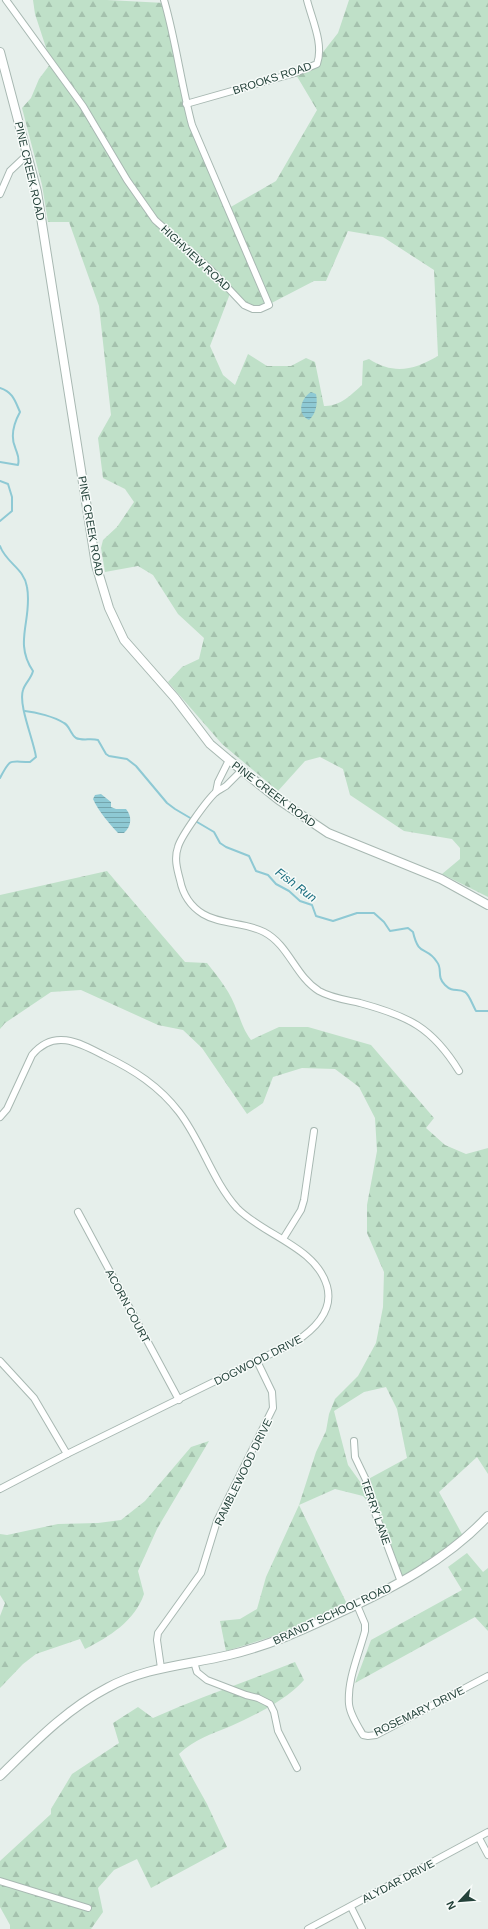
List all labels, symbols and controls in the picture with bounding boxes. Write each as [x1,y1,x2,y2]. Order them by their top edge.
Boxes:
street label: BROOKS ROAD [231,60,313,96]
street label: PINE CREEK ROAD [13,120,47,222]
street label: HIGHVIEW ROAD [159,223,233,293]
street label: PINE CREEK ROAD [76,475,106,577]
street label: PINE CREEK ROAD [230,759,318,829]
water label: Fish Run [273,865,320,905]
street label: ACORN COURT [104,1267,153,1345]
street label: DOGWOOD DRIVE [212,1333,304,1387]
street label: RAMBLEWOOD DRIVE [212,1417,274,1527]
street label: TERRY LANE [359,1478,393,1546]
street label: BRANDT SCHOOL ROAD [271,1581,393,1647]
street label: ROSEMARY DRIVE [372,1684,466,1738]
street label: ALYDAR DRIVE [360,1857,436,1905]
north arrow [440,1881,480,1921]
text: N [444,1899,458,1912]

